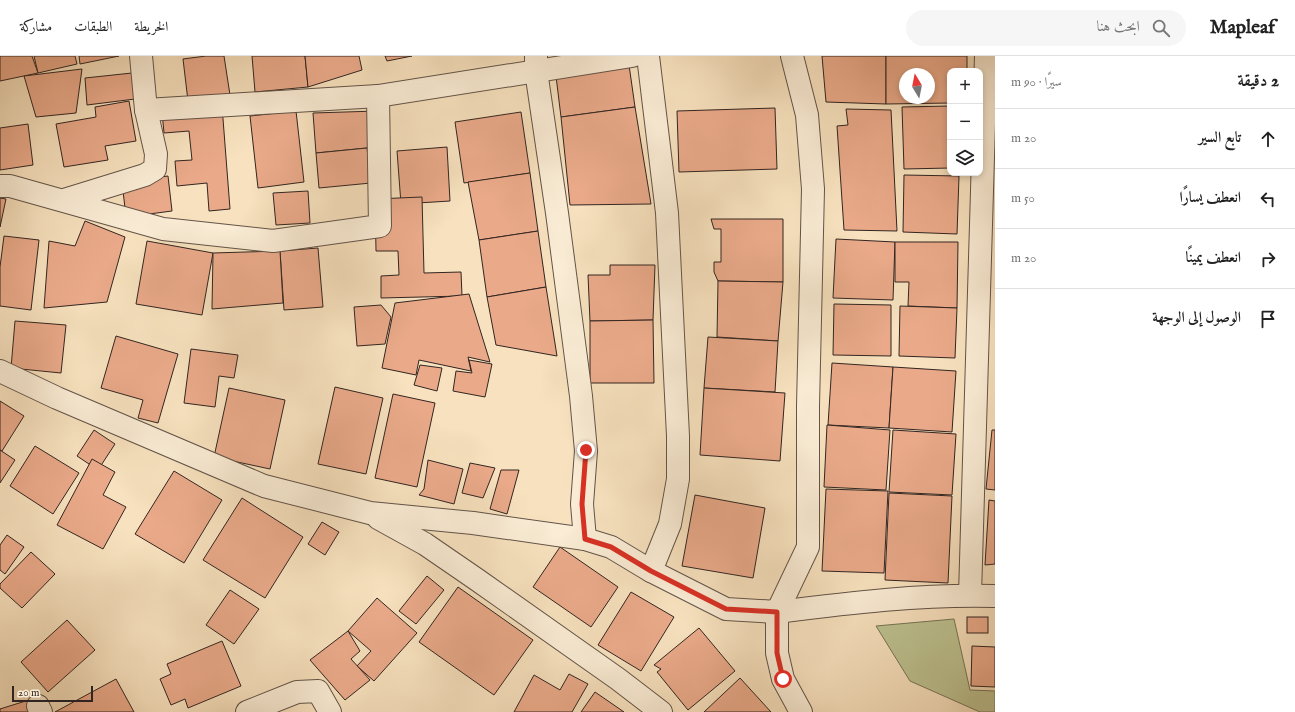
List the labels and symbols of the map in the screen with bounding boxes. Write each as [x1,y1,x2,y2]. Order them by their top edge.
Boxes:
north arrow [899,68,935,104]
route end [577,441,595,459]
route start [774,670,792,688]
scale bar [12,684,93,703]

